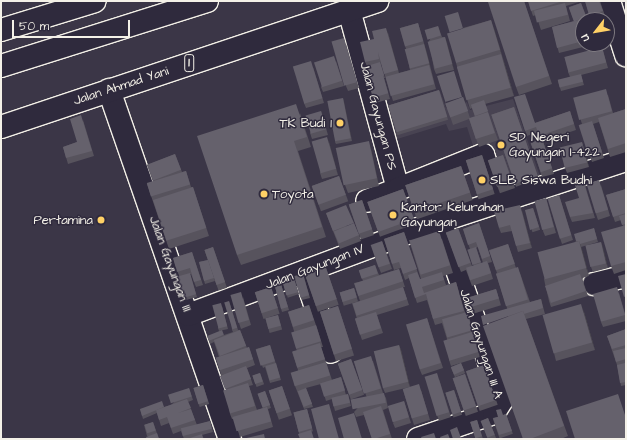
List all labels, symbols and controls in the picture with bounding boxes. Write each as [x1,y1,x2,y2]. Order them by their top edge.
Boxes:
scale bar [14,12,132,38]
north arrow [575,12,615,52]
text: 50 m [19,18,49,35]
text: U [577,31,593,44]
road number: 1 [184,53,194,73]
street label: Jalan Gayungan PS [356,60,400,172]
street label: Jalan Ahmad Yani [71,63,171,109]
place label: TK Budi 1 [279,115,332,131]
marker: TK Budi 1 [335,118,345,128]
place label: SD Negeri Gayungan I-422 [509,130,600,161]
marker: SD Negeri Gayungan I-422 [496,140,506,150]
place label: SLB Siswa Budhi [490,172,592,188]
marker: SLB Siswa Budhi [477,175,487,185]
place label: Toyota [272,186,314,202]
marker: Toyota [259,189,269,199]
place label: Kantor Kelurahan Gayungan [401,200,504,231]
marker: Kantor Kelurahan Gayungan [388,210,398,220]
place label: Pertamina [33,212,93,228]
street label: Jalan Gayungan III [145,214,195,314]
marker: Pertamina [96,215,106,225]
street label: Jalan Gayungan IV [263,241,367,293]
street label: Jalan Gayungan III A [456,287,506,401]

